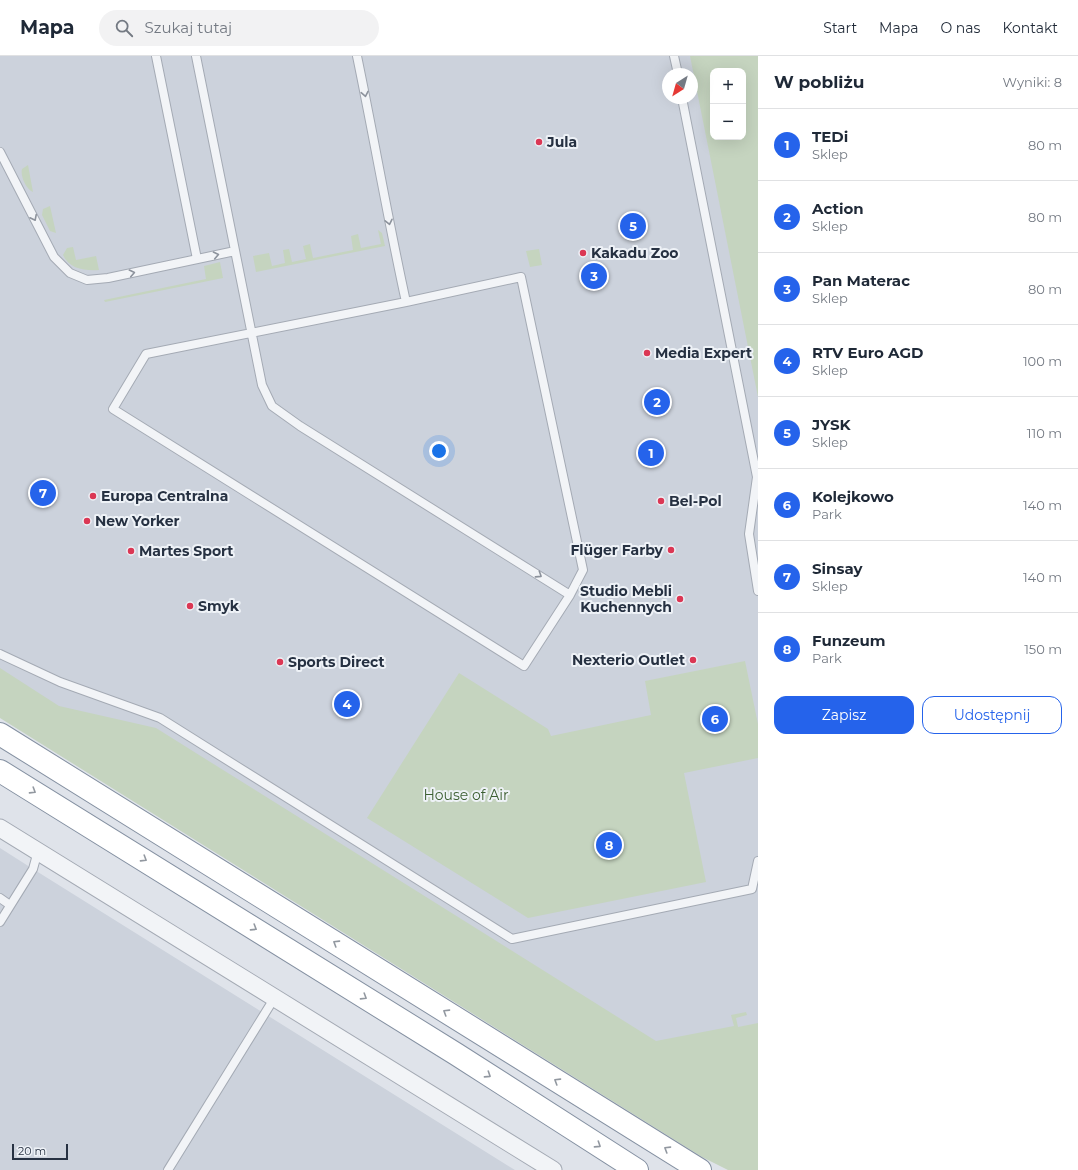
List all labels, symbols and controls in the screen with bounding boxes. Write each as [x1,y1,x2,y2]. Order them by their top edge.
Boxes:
search box [99,10,379,46]
text: Mapa [20,16,75,39]
icon: search [113,17,135,39]
text: Szukaj tutaj [145,18,232,37]
text: Start [823,19,857,37]
text: Mapa [879,19,918,37]
text: O nas [940,19,980,37]
text: Kontakt [1002,19,1058,37]
north arrow [662,68,698,104]
map controls [710,68,746,140]
button: + [710,68,746,104]
text: W pobliżu [774,72,864,92]
text: Wyniki: 8 [1002,74,1062,90]
one-way arrow [360,91,368,97]
button: − [710,104,746,140]
text: TEDi [812,127,848,146]
place label: Jula [546,133,577,151]
marker: Jula [534,137,544,147]
text: 1 [784,137,790,153]
text: 80 m [1028,137,1062,153]
text: Sklep [812,146,848,162]
text: Action [812,199,864,218]
text: 2 [783,209,791,225]
text: 80 m [1028,209,1062,225]
pin: 5 [620,211,646,241]
one-way arrow [29,214,37,221]
text: Sklep [812,218,848,234]
one-way arrow [384,219,392,225]
place label: Kakadu Zoo [591,244,678,262]
marker: Kakadu Zoo [578,248,588,258]
one-way arrow [213,252,219,260]
pin: 3 [581,261,607,291]
one-way arrow [129,269,135,277]
text: Pan Materac [812,271,910,290]
text: 3 [783,281,791,297]
text: 80 m [1028,281,1062,297]
text: Sklep [812,290,848,306]
text: RTV Euro AGD [812,343,923,362]
place label: Media Expert [655,344,752,362]
marker: Media Expert [642,348,652,358]
text: 4 [783,353,791,369]
text: 100 m [1023,353,1062,369]
text: Sklep [812,362,848,378]
pin: 2 [644,387,670,417]
text: JYSK [812,415,851,434]
text: 5 [783,425,791,441]
text: 110 m [1027,425,1062,441]
text: Sklep [812,434,848,450]
pin: 1 [638,438,664,468]
your location [429,441,449,461]
pin: 7 [30,478,56,508]
place label: Europa Centralna [101,487,228,505]
text: Kolejkowo [812,487,894,506]
marker: Europa Centralna [88,491,98,501]
place label: Bel-Pol [669,492,722,510]
marker: Bel-Pol [656,496,666,506]
text: 6 [783,497,791,513]
text: 140 m [1023,497,1062,513]
text: Park [812,506,842,522]
place label: New Yorker [95,512,180,530]
marker: New Yorker [82,516,92,526]
place label: Flüger Farby [570,541,664,559]
place label: Martes Sport [139,542,233,560]
marker: Flüger Farby [666,545,676,555]
marker: Martes Sport [126,546,136,556]
text: Sinsay [812,559,863,578]
text: 7 [783,569,791,585]
text: 140 m [1023,569,1062,585]
one-way arrow [535,570,542,578]
text: Sklep [812,578,848,594]
place label: Studio Mebli Kuchennych [580,582,672,616]
marker: Studio Mebli Kuchennych [675,594,685,604]
place label: Smyk [198,597,240,615]
marker: Smyk [185,601,195,611]
text: Funzeum [812,631,886,650]
text: 8 [783,641,791,657]
text: 150 m [1024,641,1062,657]
text: Park [812,650,842,666]
place label: Nexterio Outlet [572,651,685,669]
place label: Sports Direct [288,653,385,671]
marker: Nexterio Outlet [688,655,698,665]
marker: Sports Direct [275,657,285,667]
pin: 4 [334,689,360,719]
button: Zapisz [774,696,914,734]
button: Udostępnij [922,696,1062,734]
pin: 6 [702,704,728,734]
one-way arrow [29,786,36,794]
park label: House of Air [423,786,509,804]
pin: 8 [596,830,622,860]
one-way arrow [140,855,147,862]
one-way arrow [250,923,257,931]
one-way arrow [333,941,340,948]
one-way arrow [360,992,367,1000]
one-way arrow [443,1009,450,1017]
one-way arrow [484,1070,491,1078]
one-way arrow [554,1078,561,1085]
one-way arrow [594,1140,601,1148]
scale bar [12,1142,68,1161]
text: 20 m [18,1144,46,1158]
one-way arrow [664,1147,671,1154]

